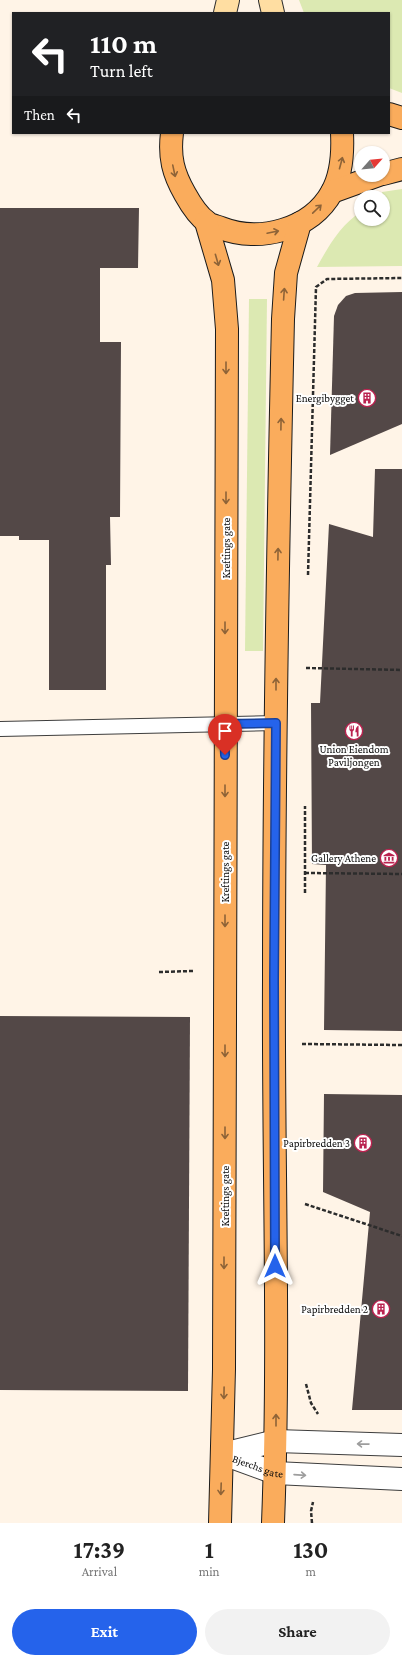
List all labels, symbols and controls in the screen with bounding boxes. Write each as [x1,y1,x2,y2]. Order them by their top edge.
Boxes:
icon: left [24,28,76,80]
text: 110 m [90,28,157,59]
text: Turn left [90,61,153,81]
icon: left [63,104,85,126]
text: Then [24,107,55,123]
north arrow [354,146,390,182]
map controls [354,146,390,226]
one-way arrow [338,157,346,170]
one-way arrow [171,165,179,178]
button: search [354,190,390,226]
one-way arrow [312,204,322,214]
one-way arrow [266,228,279,236]
one-way arrow [214,253,221,266]
one-way arrow [281,288,288,301]
one-way arrow [223,361,230,374]
building icon: Energibygget [357,388,377,408]
place label: Energibygget [296,392,354,405]
one-way arrow [277,418,284,431]
one-way arrow [222,491,230,504]
street label: Kreftings gate [220,517,233,578]
one-way arrow [274,548,282,561]
one-way arrow [221,621,229,634]
one-way arrow [272,678,280,691]
pin [208,714,242,755]
icon: arrive [214,720,236,742]
restaurant icon: Union Eiendom Paviljongen [344,721,364,741]
place label: Union Eiendom Paviljongen [319,743,389,769]
one-way arrow [221,784,229,797]
street label: Kreftings gate [219,841,232,902]
museum icon: Gallery Athene [379,848,399,868]
place label: Gallery Athene [311,852,376,865]
one-way arrow [221,914,229,927]
one-way arrow [221,1044,229,1057]
one-way arrow [221,1126,229,1139]
building icon: Papirbredden 3 [353,1133,373,1153]
place label: Papirbredden 3 [283,1137,350,1150]
street label: Kreftings gate [219,1165,232,1226]
position arrow [254,1245,296,1287]
one-way arrow [220,1256,228,1269]
building icon: Papirbredden 2 [371,1299,391,1319]
place label: Papirbredden 2 [301,1303,368,1316]
one-way arrow [220,1386,227,1399]
one-way arrow [272,1414,280,1427]
one-way arrow [357,1440,370,1447]
street label: Bjerchs gate [231,1452,284,1479]
one-way arrow [293,1471,306,1478]
one-way arrow [218,1482,225,1495]
text: 17:39 [74,1536,125,1563]
text: 1 [205,1536,214,1563]
text: 130 [293,1536,328,1563]
text: Arrival [82,1564,117,1579]
text: min [199,1564,220,1579]
text: m [306,1564,316,1579]
button: Exit [12,1609,197,1655]
button: Share [205,1609,390,1655]

